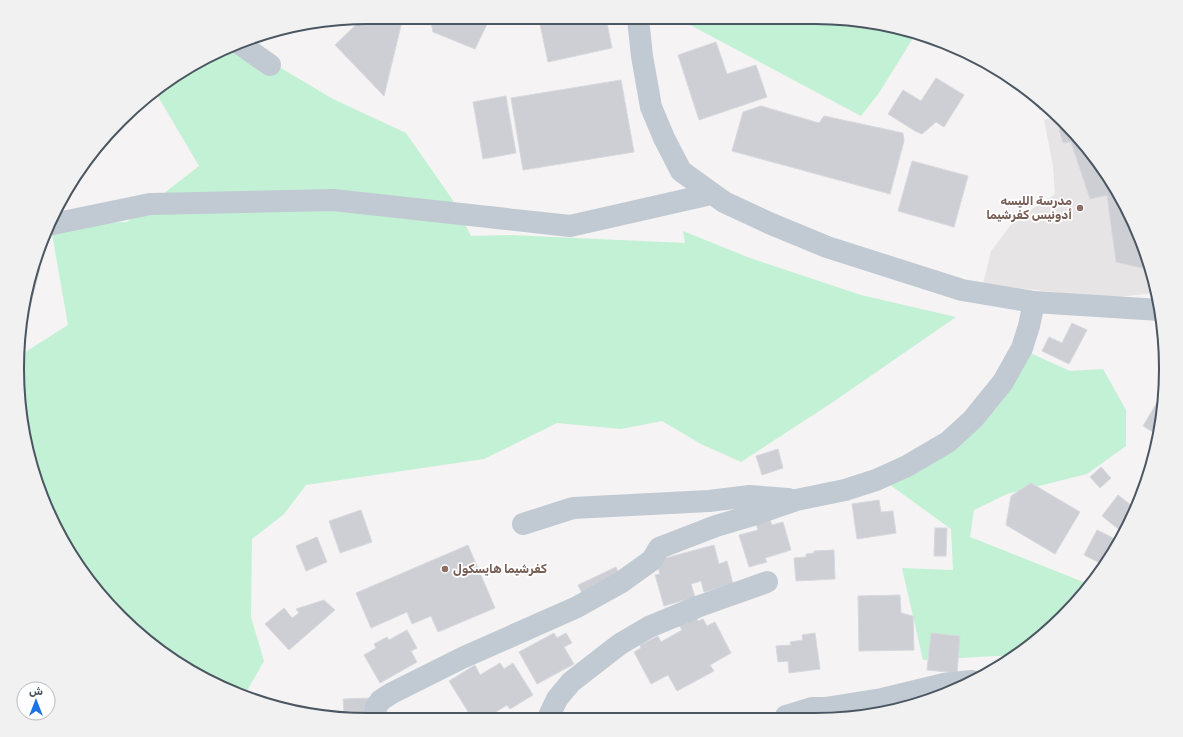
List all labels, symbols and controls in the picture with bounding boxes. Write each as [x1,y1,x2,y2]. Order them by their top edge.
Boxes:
place label: مدرسة الليسه أدونيس كفرشيما [986,194,1072,222]
marker: مدرسة الليسه أدونيس كفرشيما [1075,203,1085,213]
place label: كفرشيما هايسكول [453,562,547,576]
marker: كفرشيما هايسكول [440,564,450,574]
north arrow [16,681,56,721]
text: ش [29,685,43,698]

